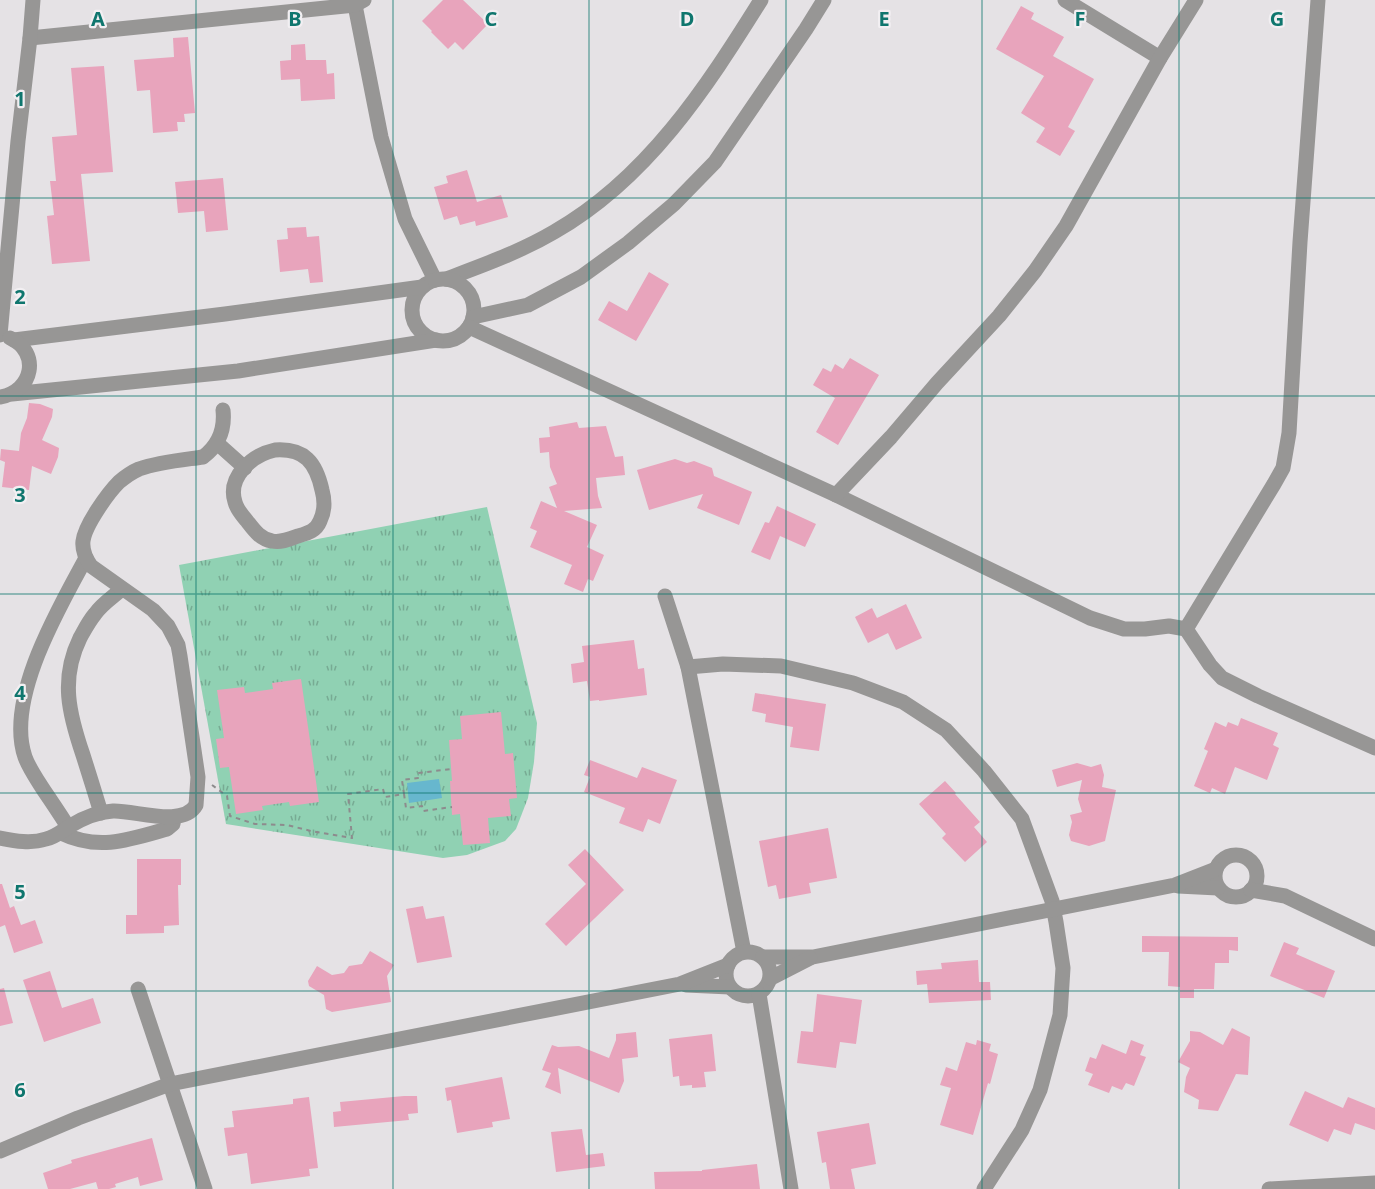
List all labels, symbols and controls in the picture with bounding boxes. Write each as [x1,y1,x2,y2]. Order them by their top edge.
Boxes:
text: A [91,5,105,32]
text: B [288,5,302,32]
text: C [485,5,498,32]
text: D [680,5,694,32]
text: E [878,5,890,32]
text: F [1075,5,1085,32]
text: G [1270,5,1284,32]
text: 1 [14,85,26,112]
text: 2 [14,283,26,310]
text: 3 [14,481,26,508]
text: 4 [14,679,26,706]
text: 5 [14,878,26,905]
text: 6 [14,1076,26,1103]

